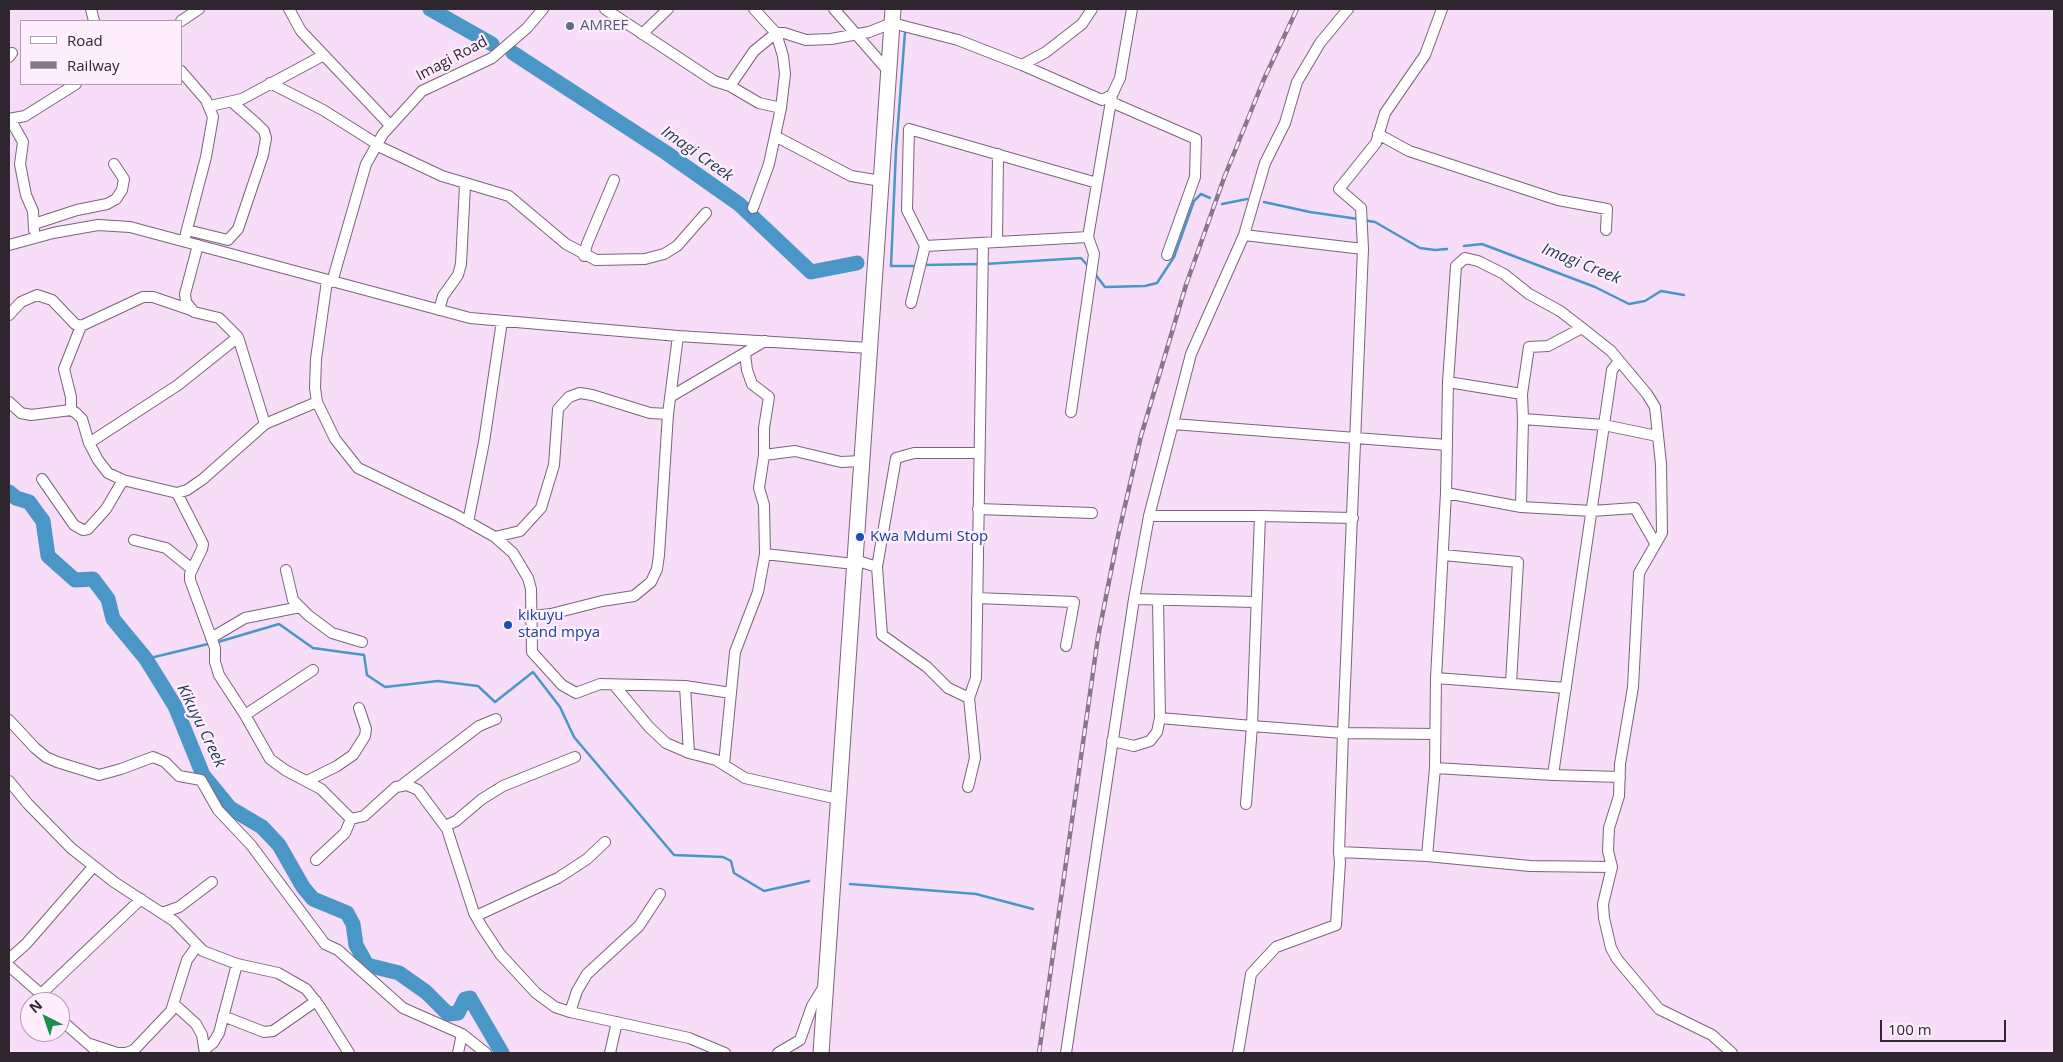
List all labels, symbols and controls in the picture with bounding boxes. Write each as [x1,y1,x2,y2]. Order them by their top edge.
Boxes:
place label: AMREF [580,17,628,35]
legend [20,20,182,85]
marker: AMREF [564,20,576,32]
text: Road [67,30,103,50]
street label: Imagi Road [413,33,491,85]
text: Railway [67,55,120,75]
water label: Imagi Creek [657,122,737,186]
water label: Imagi Creek [1539,239,1623,289]
place label: Kwa Mdumi Stop [870,528,988,546]
marker: Kwa Mdumi Stop [854,531,866,543]
place label: kikuyu stand mpya [518,607,600,642]
marker: kikuyu stand mpya [502,619,514,631]
water label: Kikuyu Creek [173,681,229,771]
north arrow [20,992,70,1042]
text: N [25,995,46,1017]
scale bar [1883,1010,2009,1042]
text: 100 m [1888,1019,1932,1039]

